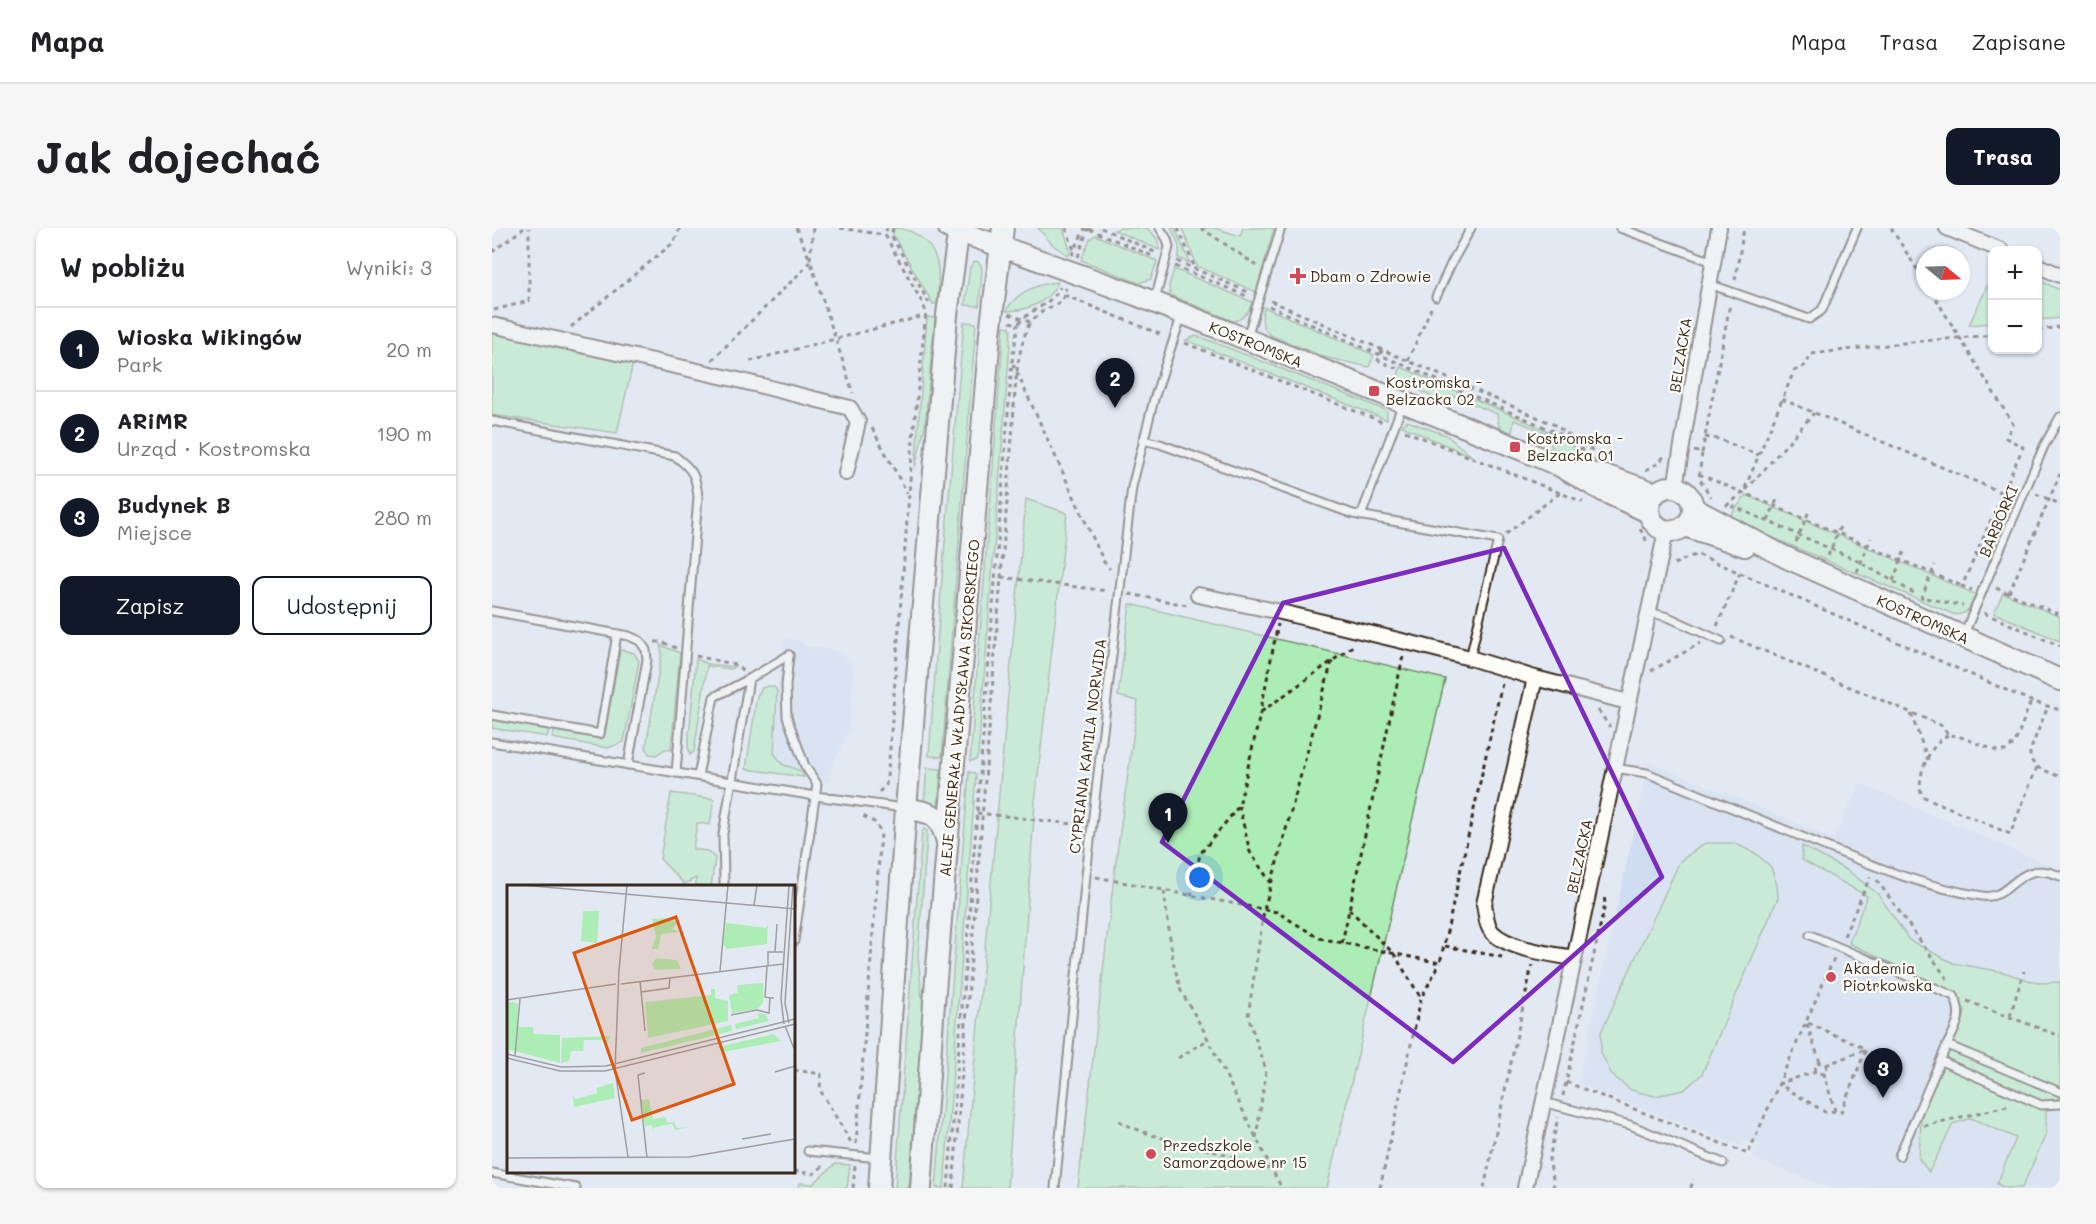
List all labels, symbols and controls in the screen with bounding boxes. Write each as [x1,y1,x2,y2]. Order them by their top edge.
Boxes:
text: Mapa [30,23,105,59]
text: Mapa [1791,28,1847,55]
text: Trasa [1880,28,1938,55]
text: Zapisane [1971,28,2066,55]
button: Trasa [1946,128,2060,185]
text: Jak dojechać [36,129,321,184]
north arrow [1916,246,1970,300]
map controls [1988,246,2042,354]
button: + [1988,246,2042,300]
text: W pobliżu [60,250,186,284]
text: Wyniki: 3 [346,254,432,280]
place label: Dbam o Zdrowie [1310,266,1431,286]
marker: Dbam o Zdrowie [1291,269,1305,283]
button: − [1988,300,2042,354]
street label: KOSTROMSKA [1206,316,1306,372]
street label: BELZACKA [1664,316,1696,394]
text: Wioska Wikingów [117,322,302,351]
text: 1 [75,336,84,362]
text: 20 m [386,336,432,362]
text: Park [117,351,162,377]
pin: 2 [1096,358,1134,408]
place label: Kostromska - Belzacka 02 [1386,372,1482,409]
marker: Kostromska - Belzacka 02 [1367,384,1381,398]
text: ARiMR [117,406,188,435]
text: 2 [74,420,85,446]
text: 190 m [377,420,432,446]
place label: Kostromska - Belzacka 01 [1527,428,1623,465]
text: Urząd · Kostromska [117,435,311,461]
marker: Kostromska - Belzacka 01 [1508,440,1522,454]
street label: BARBÓRKI [1974,482,2022,560]
text: Budynek B [117,490,231,519]
text: 3 [74,504,86,530]
text: 280 m [374,504,432,530]
text: Miejsce [117,519,192,545]
street label: ALEJE GENERAŁA WŁADYSŁAWA SIKORSKIEGO [934,538,984,878]
button: Zapisz [60,576,240,635]
button: Udostępnij [252,576,432,635]
street label: KOSTROMSKA [1874,590,1972,648]
street label: CYPRIANA KAMILA NORWIDA [1064,637,1110,855]
pin: 1 [1148,794,1188,843]
street label: BELZACKA [1561,817,1597,895]
your location [1185,863,1214,892]
inset map [507,885,795,1173]
place label: Akademia Piotrkowska [1843,958,1933,995]
marker: Akademia Piotrkowska [1824,970,1838,984]
pin: 3 [1864,1048,1902,1098]
place label: Przedszkole Samorządowe nr 15 [1163,1135,1307,1172]
marker: Przedszkole Samorządowe nr 15 [1144,1147,1158,1161]

